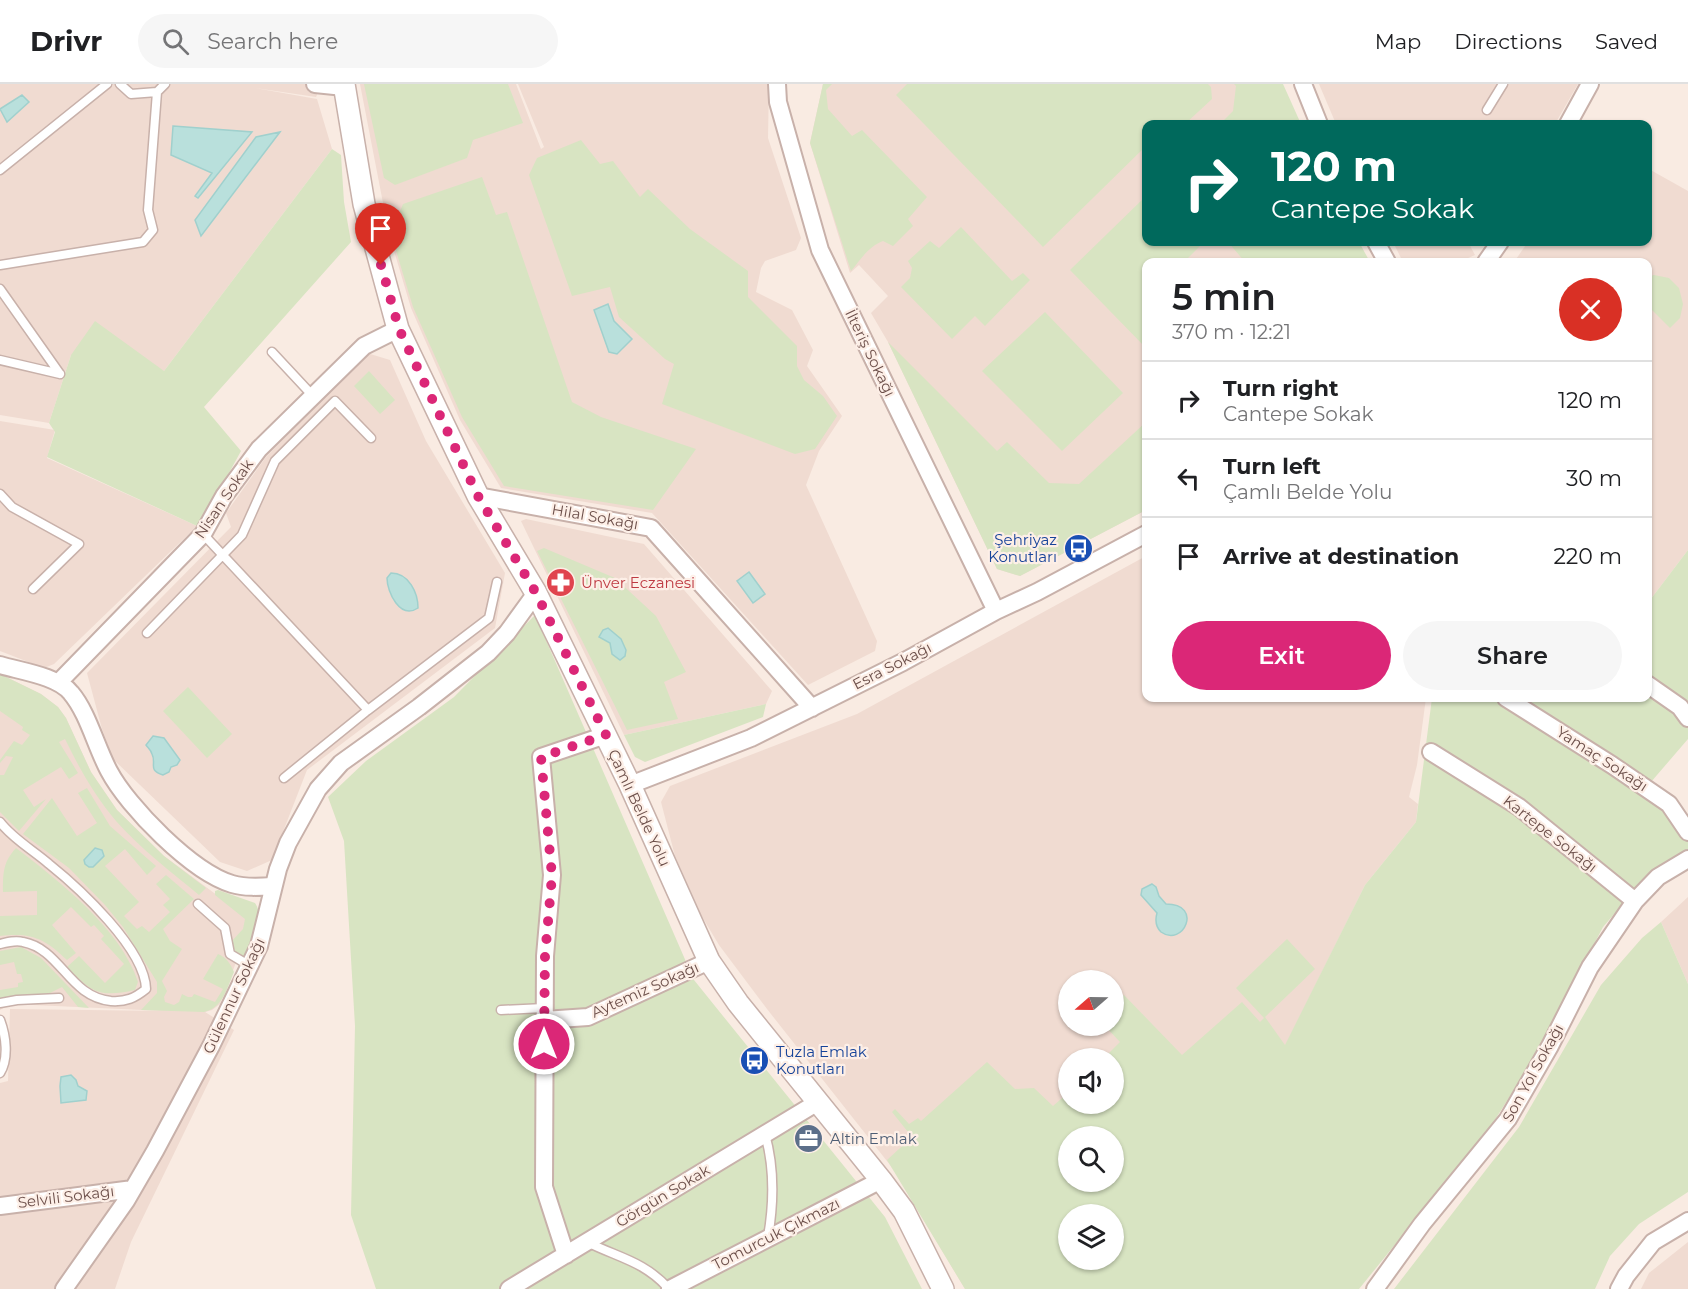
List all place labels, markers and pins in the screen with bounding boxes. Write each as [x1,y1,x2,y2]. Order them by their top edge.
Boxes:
pin [355,203,406,265]
place label: Şehriyaz Konutları [988,530,1057,566]
bus stop icon: Şehriyaz Konutları [1062,533,1094,565]
pharmacy icon: Ünver Eczanesi [544,567,576,599]
place label: Ünver Eczanesi [581,573,695,592]
place label: Tuzla Emlak Konutları [776,1042,867,1078]
bus stop icon: Tuzla Emlak Konutları [739,1045,771,1077]
office icon: Altin Emlak [793,1123,825,1155]
place label: Altin Emlak [830,1129,917,1148]

